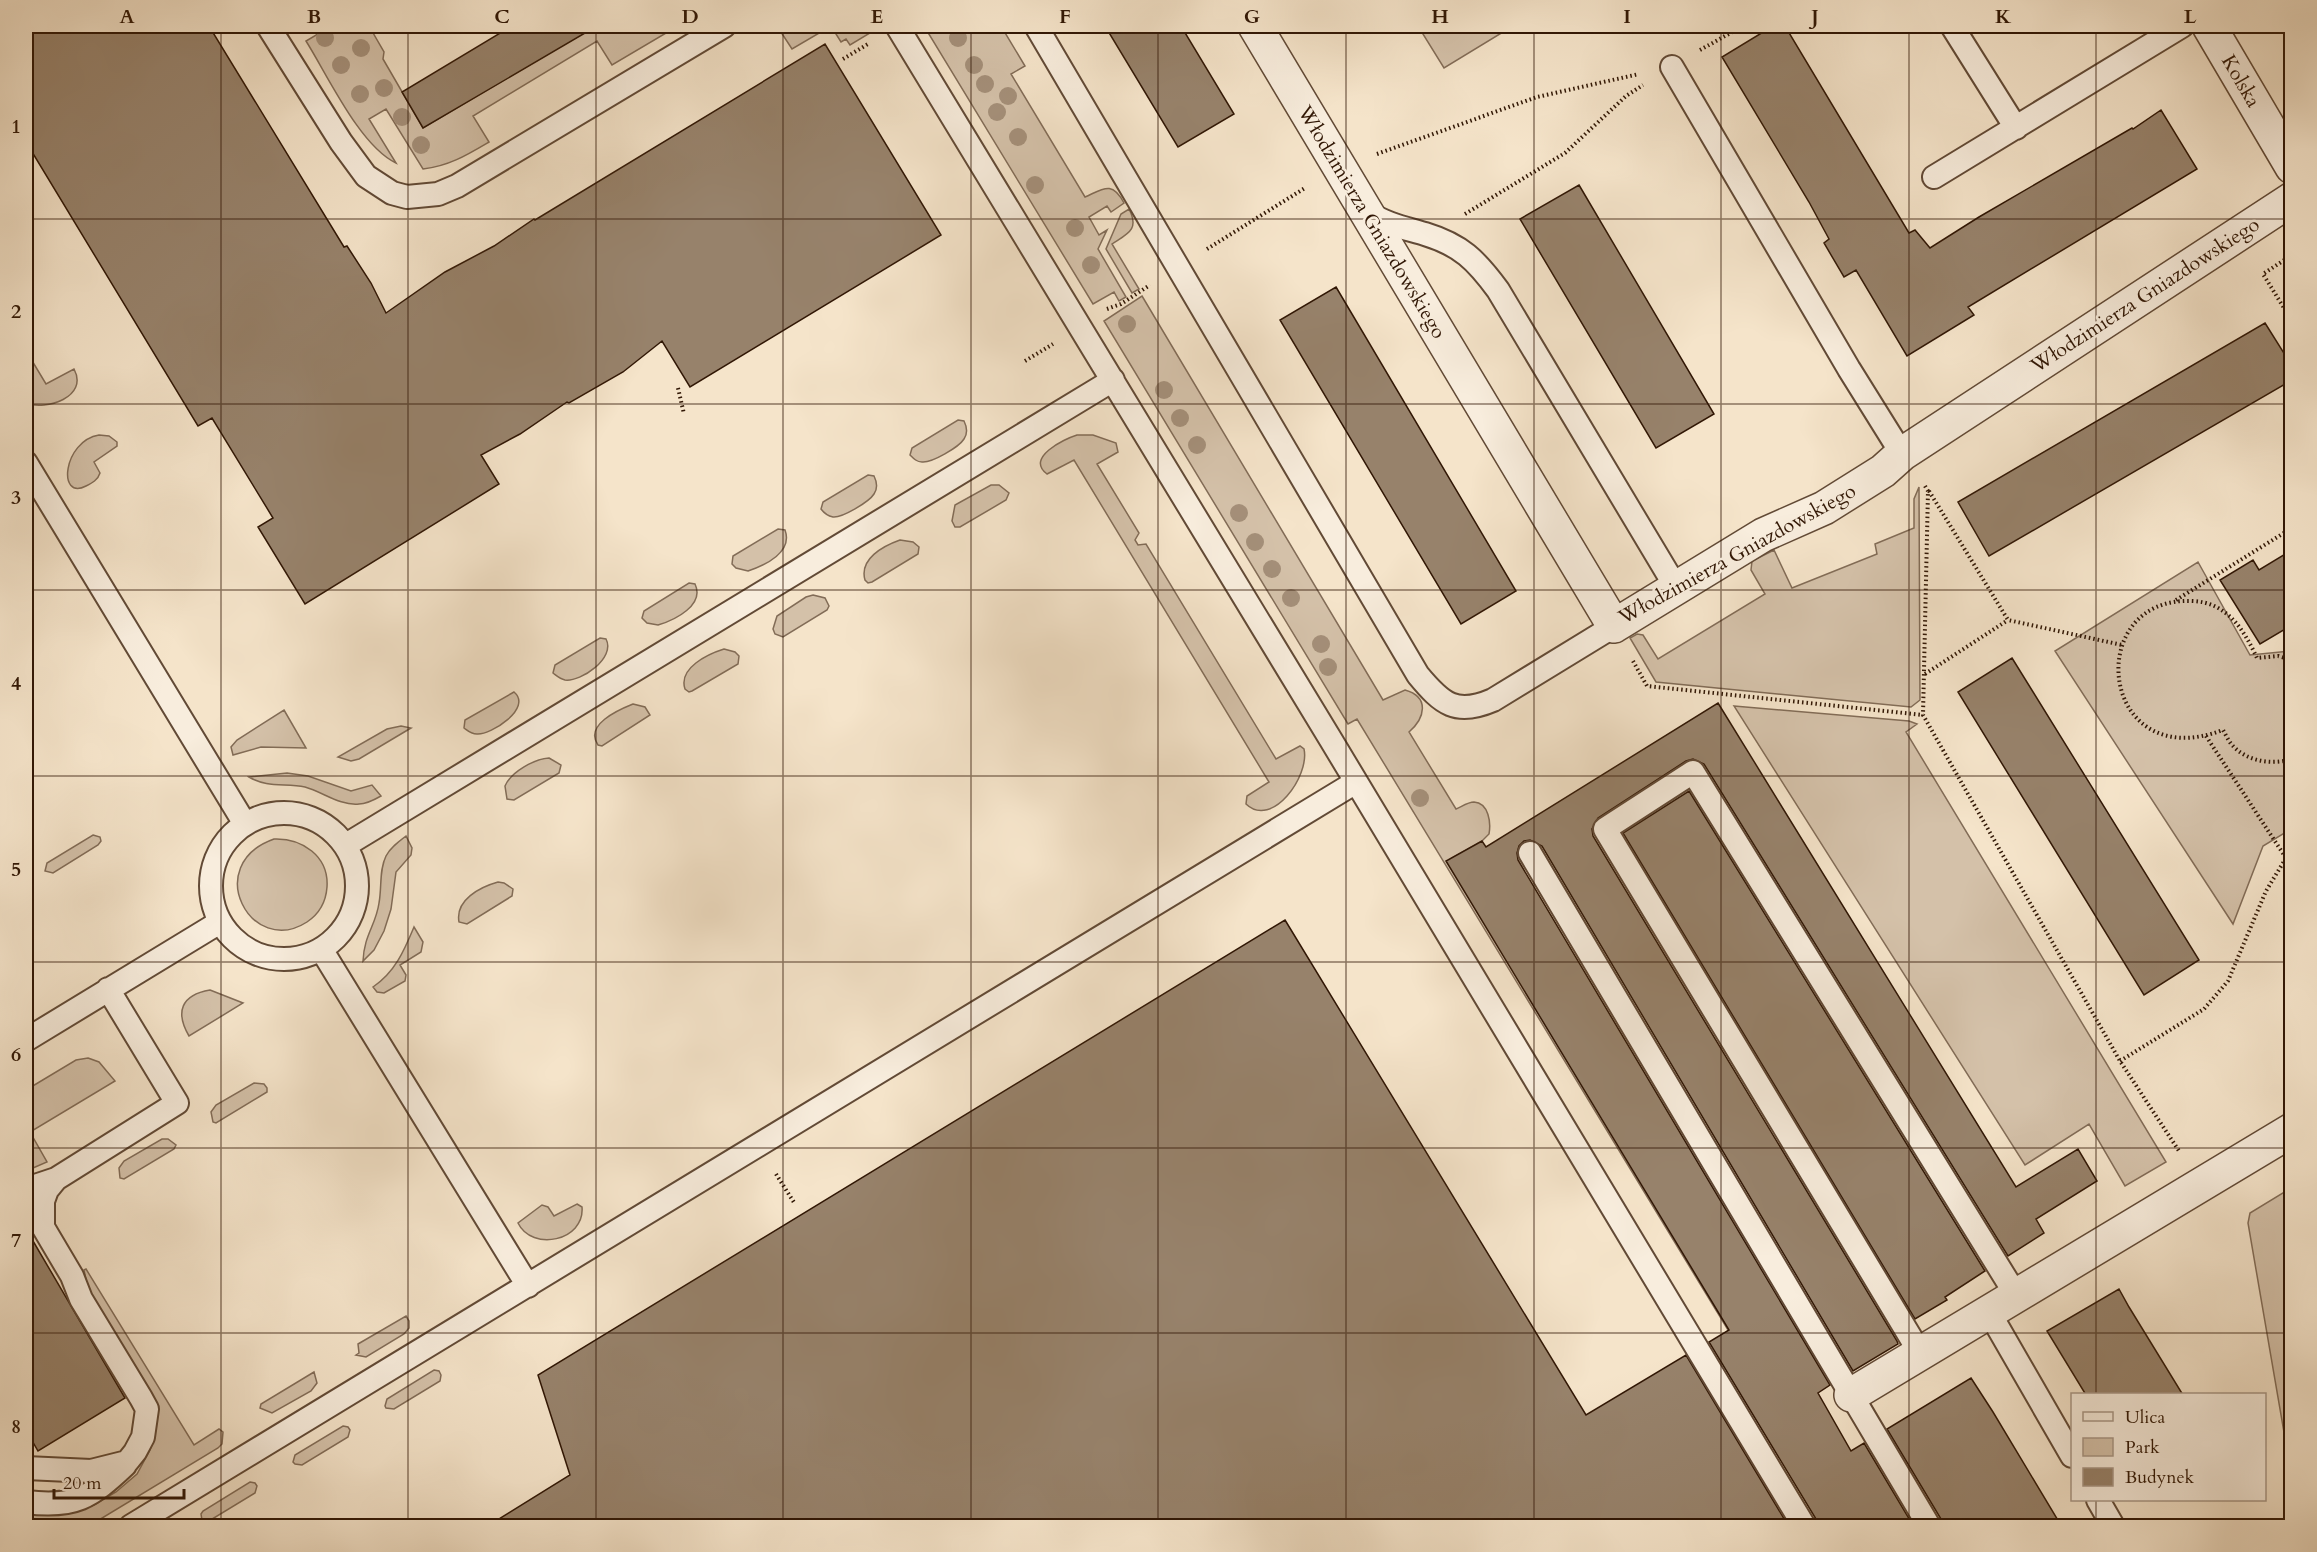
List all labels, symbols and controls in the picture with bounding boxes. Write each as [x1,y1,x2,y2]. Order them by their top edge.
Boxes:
text: A [119,3,135,30]
text: B [307,3,321,30]
text: C [494,3,510,30]
text: D [681,3,699,30]
text: E [871,3,883,30]
text: F [1059,3,1071,30]
text: G [1244,3,1260,30]
text: H [1431,3,1449,30]
text: I [1623,3,1631,30]
text: J [1808,3,1819,30]
text: K [1995,3,2012,30]
text: L [2184,3,2197,30]
street label: Kolska [2215,50,2267,113]
street label: Włodzimierza Gniazdowskiego [1291,100,1453,344]
text: 1 [11,113,21,140]
street label: Włodzimierza Gniazdowskiego [2025,211,2265,380]
text: 2 [11,298,21,325]
street label: Włodzimierza Gniazdowskiego [1613,477,1861,631]
text: 3 [11,484,21,511]
text: 4 [11,670,21,697]
text: 5 [11,856,21,883]
text: 6 [11,1041,21,1068]
text: 7 [11,1227,21,1254]
legend [2071,1393,2266,1501]
text: Ulica [2125,1405,2166,1430]
text: 8 [11,1413,21,1440]
text: Park [2125,1435,2160,1460]
scale bar [54,1462,184,1500]
text: Budynek [2125,1465,2195,1490]
text: 20 m [63,1471,102,1496]

